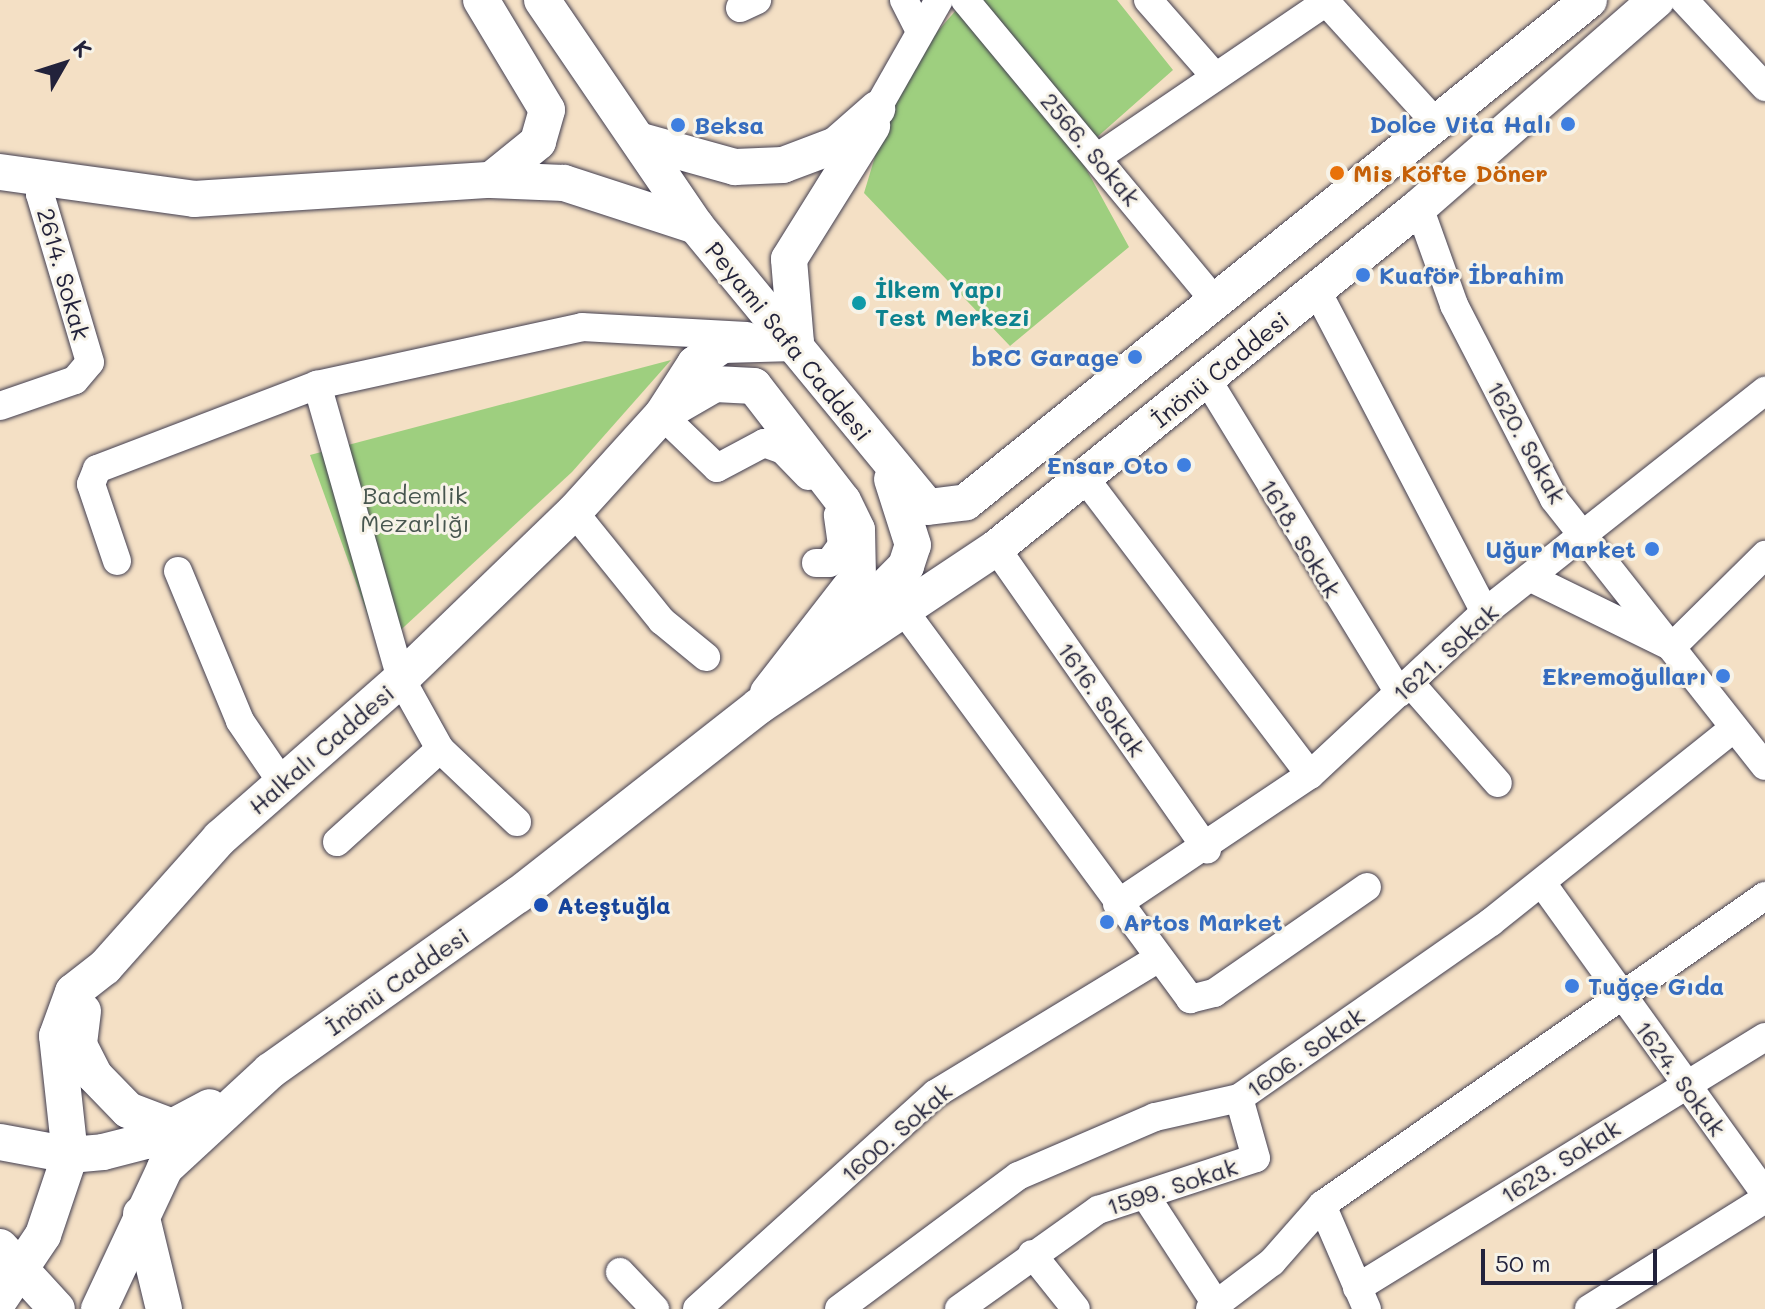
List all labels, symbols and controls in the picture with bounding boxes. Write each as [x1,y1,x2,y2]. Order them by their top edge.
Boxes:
north arrow [24,24,104,104]
text: K [67,34,99,63]
street label: 2566. Sokak [1035,86,1147,212]
place label: Dolce Vita Halı [1369,110,1552,138]
place label: Beksa [694,111,764,139]
marker: Dolce Vita Halı [1559,115,1577,133]
marker: Beksa [669,116,687,134]
place label: Mis Köfte Döner [1353,159,1548,187]
marker: Mis Köfte Döner [1328,164,1346,182]
street label: 2614. Sokak [31,205,97,343]
street label: Peyami Safa Caddesi [700,236,878,446]
place label: Kuaför İbrahim [1379,261,1564,289]
marker: Kuaför İbrahim [1354,266,1372,284]
place label: İlkem Yapı Test Merkezi [875,275,1030,331]
marker: İlkem Yapı Test Merkezi [850,294,868,312]
street label: İnönü Caddesi [1145,305,1295,433]
place label: bRC Garage [972,343,1119,371]
marker: bRC Garage [1126,348,1144,366]
street label: 1620. Sokak [1481,375,1573,509]
place label: Ensar Oto [1046,451,1168,479]
marker: Ensar Oto [1175,456,1193,474]
street label: 1618. Sokak [1254,473,1348,603]
park label: Bademlik Mezarlığı [360,481,470,537]
place label: Uğur Market [1485,535,1636,563]
marker: Uğur Market [1643,540,1661,558]
street label: 1621. Sokak [1386,597,1504,707]
street label: 1616. Sokak [1052,636,1152,762]
place label: Ekremoğulları [1542,662,1707,690]
marker: Ekremoğulları [1714,667,1732,685]
street label: Halkalı Caddesi [242,678,400,820]
place label: Ateştuğla [557,891,671,919]
marker: Ateştuğla [532,896,550,914]
place label: Artos Market [1123,908,1283,936]
marker: Artos Market [1098,913,1116,931]
street label: İnönü Caddesi [320,921,474,1041]
place label: Tuğçe Gıda [1588,972,1724,1000]
marker: Tuğçe Gıda [1563,977,1581,995]
street label: 1606. Sokak [1240,1001,1370,1103]
street label: 1624. Sokak [1629,1015,1733,1141]
street label: 1600. Sokak [835,1076,957,1188]
street label: 1623. Sokak [1495,1113,1625,1209]
street label: 1599. Sokak [1103,1151,1241,1221]
scale bar [1485,1233,1661,1283]
text: 50 m [1495,1247,1551,1278]

